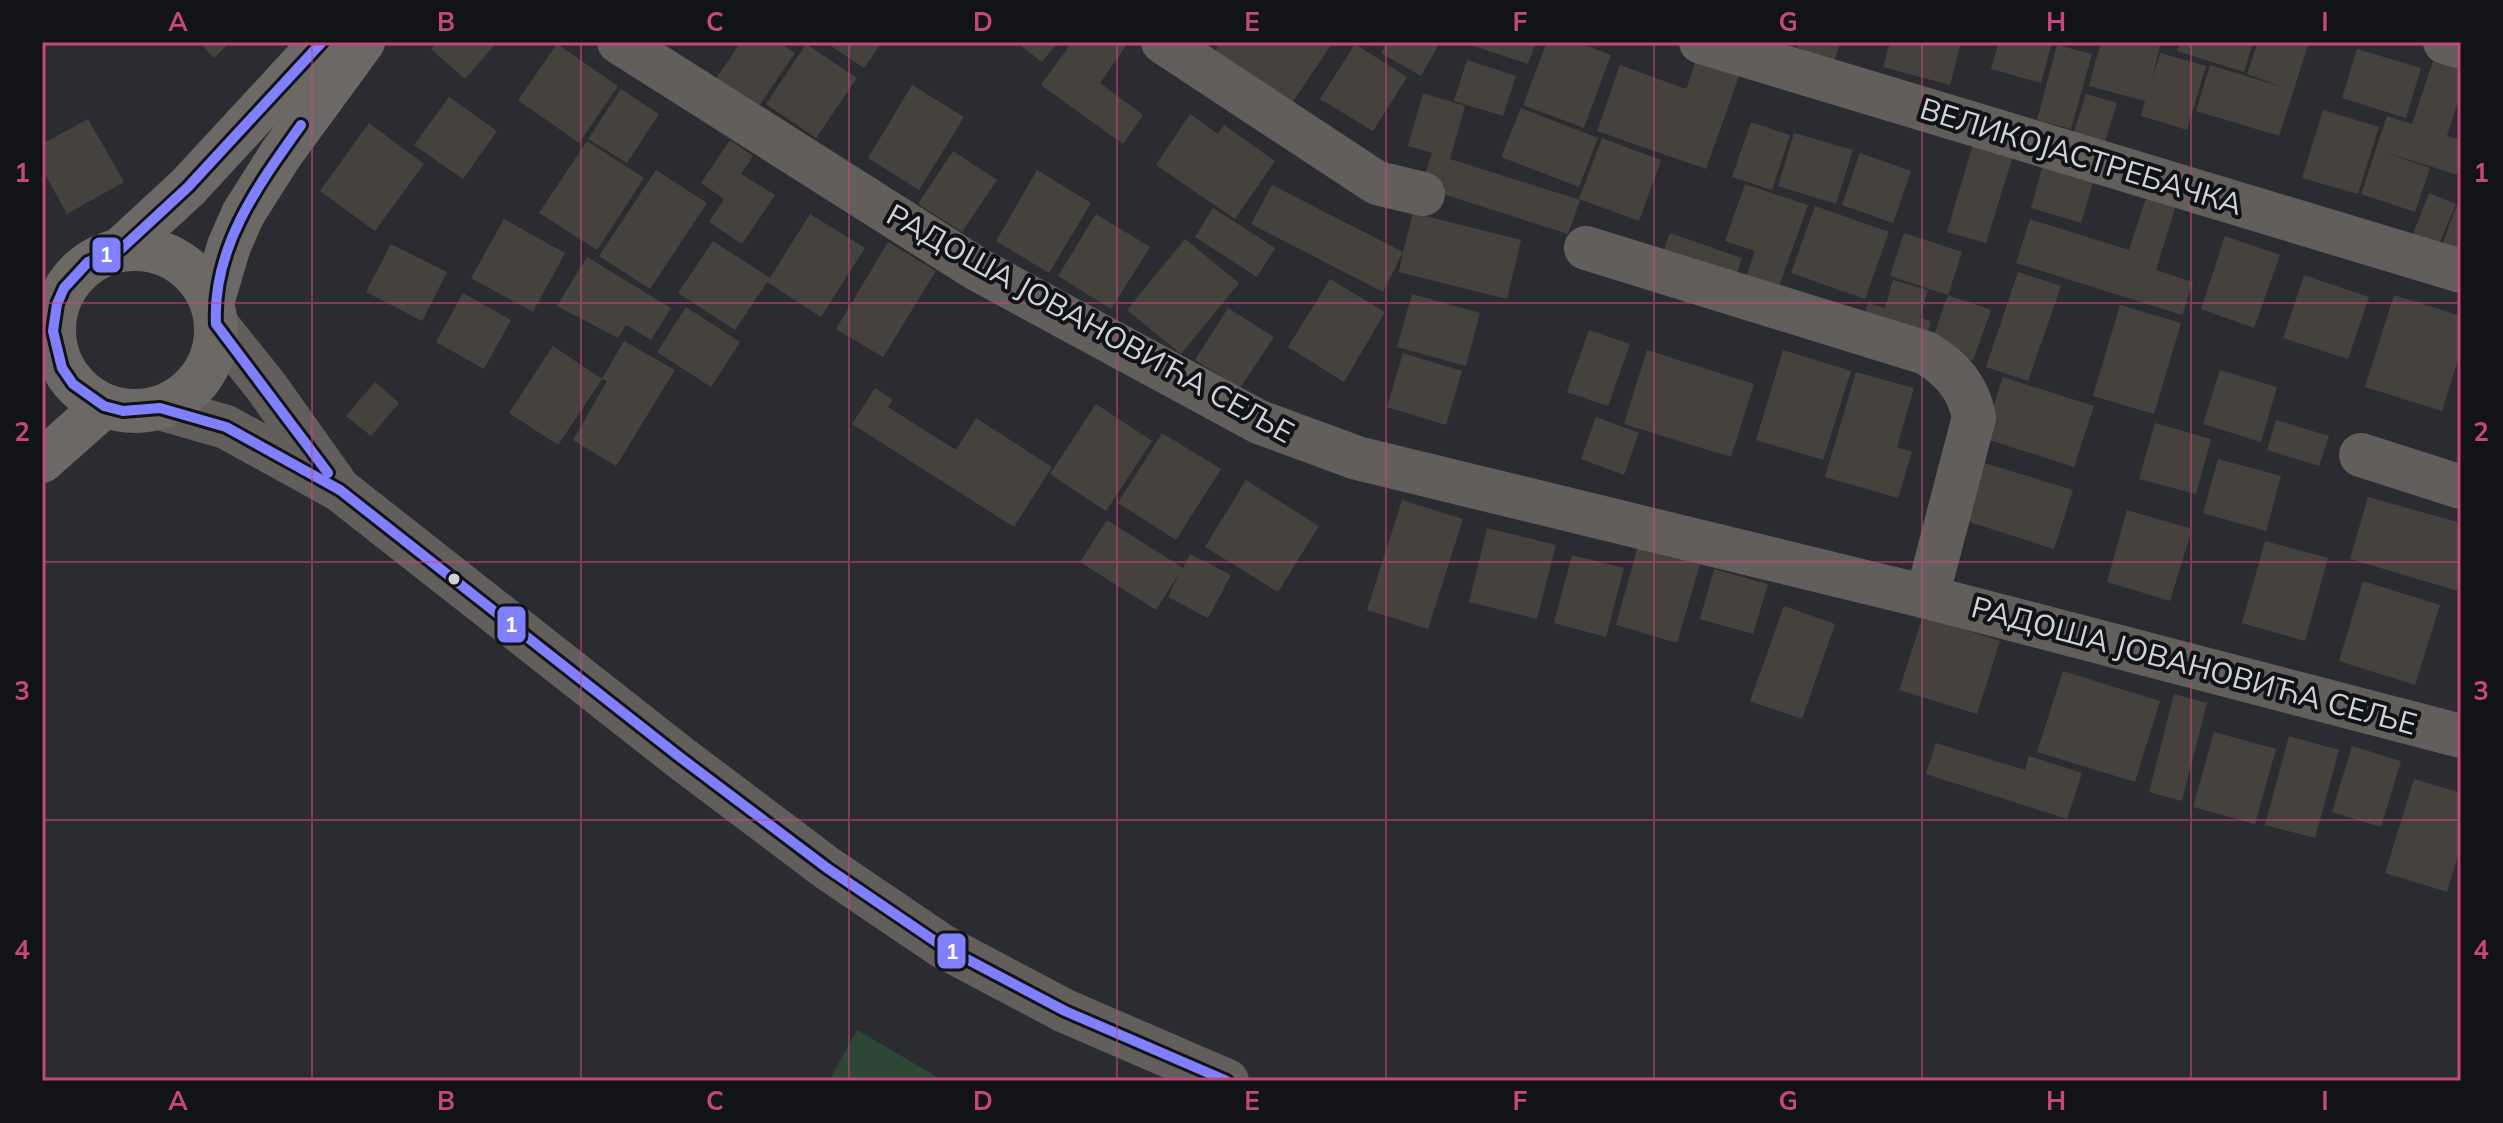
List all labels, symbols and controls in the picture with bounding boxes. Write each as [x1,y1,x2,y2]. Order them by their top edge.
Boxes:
text: A [168,5,188,38]
text: B [437,5,455,38]
text: C [706,5,724,38]
text: D [973,5,993,38]
text: E [1244,5,1260,38]
text: F [1513,5,1528,38]
text: G [1778,5,1798,38]
text: H [2046,5,2066,38]
text: I [2321,5,2329,38]
street label: ВЕЛИКОЈАСТРЕБАЧКА [1916,89,2247,223]
text: 1 [14,156,30,189]
text: 1 [2473,156,2489,189]
street label: РАДОША ЈОВАНОВИЋА СЕЉЕ [880,195,1301,451]
line badge: 1 [91,236,122,274]
text: 1 [99,240,113,268]
text: 2 [14,415,30,448]
text: 2 [2473,415,2489,448]
unlabelled marker [446,571,462,587]
street label: РАДОША ЈОВАНОВИЋА СЕЉЕ [1967,587,2421,743]
line badge: 1 [496,605,527,644]
text: 1 [504,610,518,638]
text: 3 [14,674,30,707]
text: 3 [2473,674,2489,707]
line badge: 1 [936,932,967,970]
text: 4 [14,933,30,966]
text: 4 [2473,933,2489,966]
text: 1 [945,937,959,965]
text: A [168,1084,188,1117]
text: B [437,1084,455,1117]
text: C [706,1084,724,1117]
text: D [973,1084,993,1117]
text: E [1244,1084,1260,1117]
text: F [1513,1084,1528,1117]
text: G [1778,1084,1798,1117]
text: H [2046,1084,2066,1117]
text: I [2321,1084,2329,1117]

